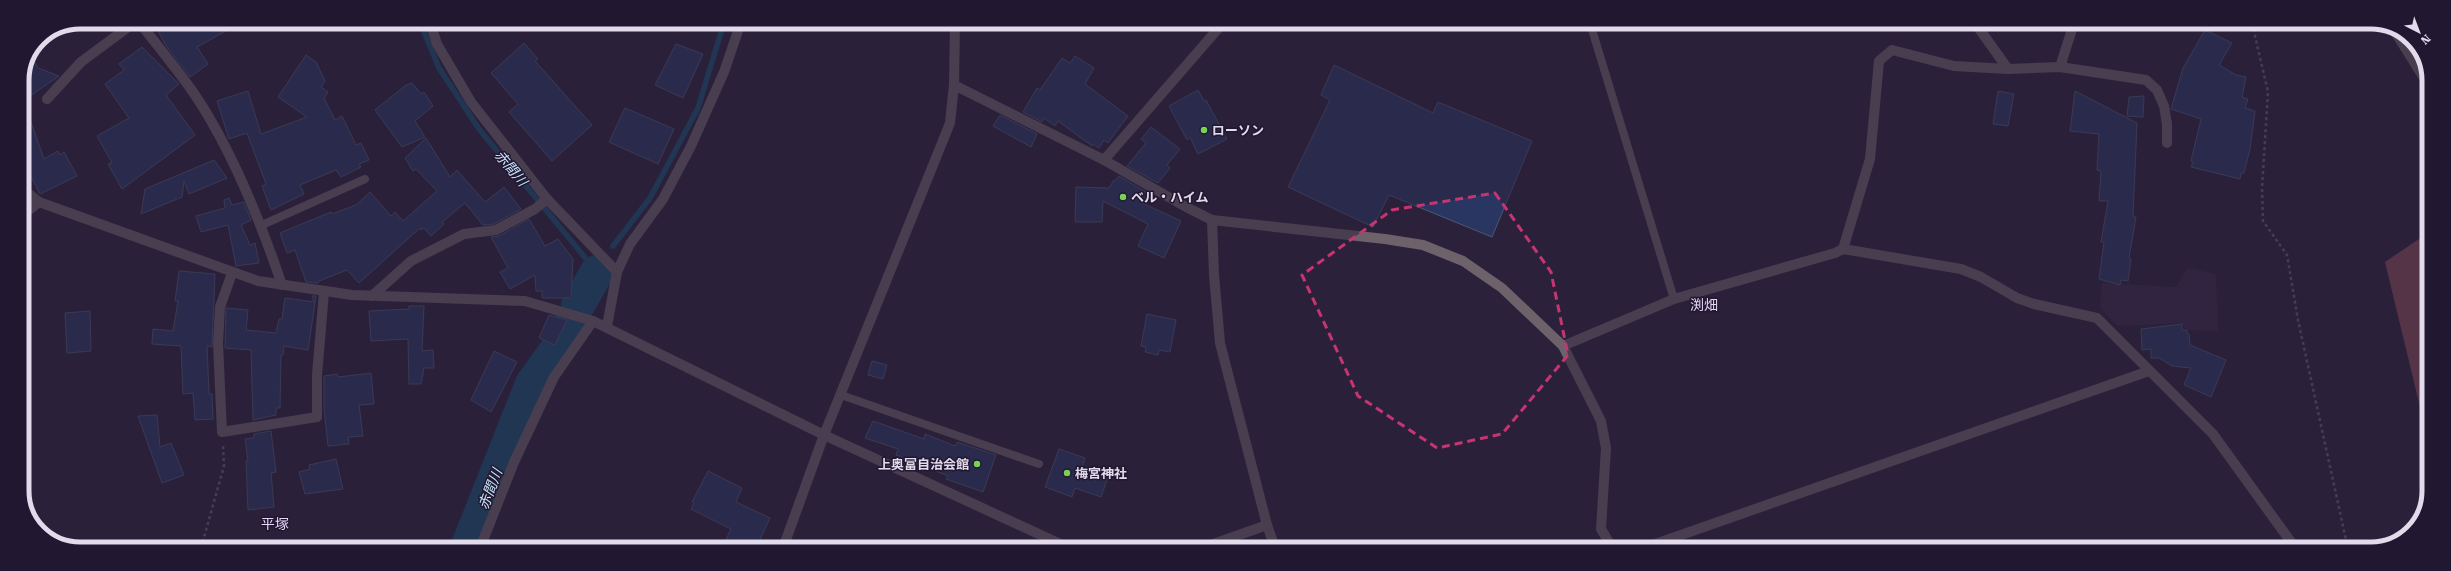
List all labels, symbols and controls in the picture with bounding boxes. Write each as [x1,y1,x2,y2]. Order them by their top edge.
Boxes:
north arrow [2399,12,2439,52]
text: N [2417,31,2433,47]
place label: ローソン [1212,123,1264,138]
marker: ローソン [1199,125,1209,135]
water label: 赤間川 [491,147,532,191]
place label: ベル・ハイム [1131,190,1208,205]
marker: ベル・ハイム [1118,192,1128,202]
district label: 渕畑 [1690,297,1718,313]
place label: 上奥富自治会館 [878,457,969,472]
marker: 上奥富自治会館 [972,459,982,469]
water label: 赤間川 [475,465,506,511]
place label: 梅宮神社 [1075,466,1127,481]
marker: 梅宮神社 [1062,468,1072,478]
district label: 平塚 [261,516,289,532]

